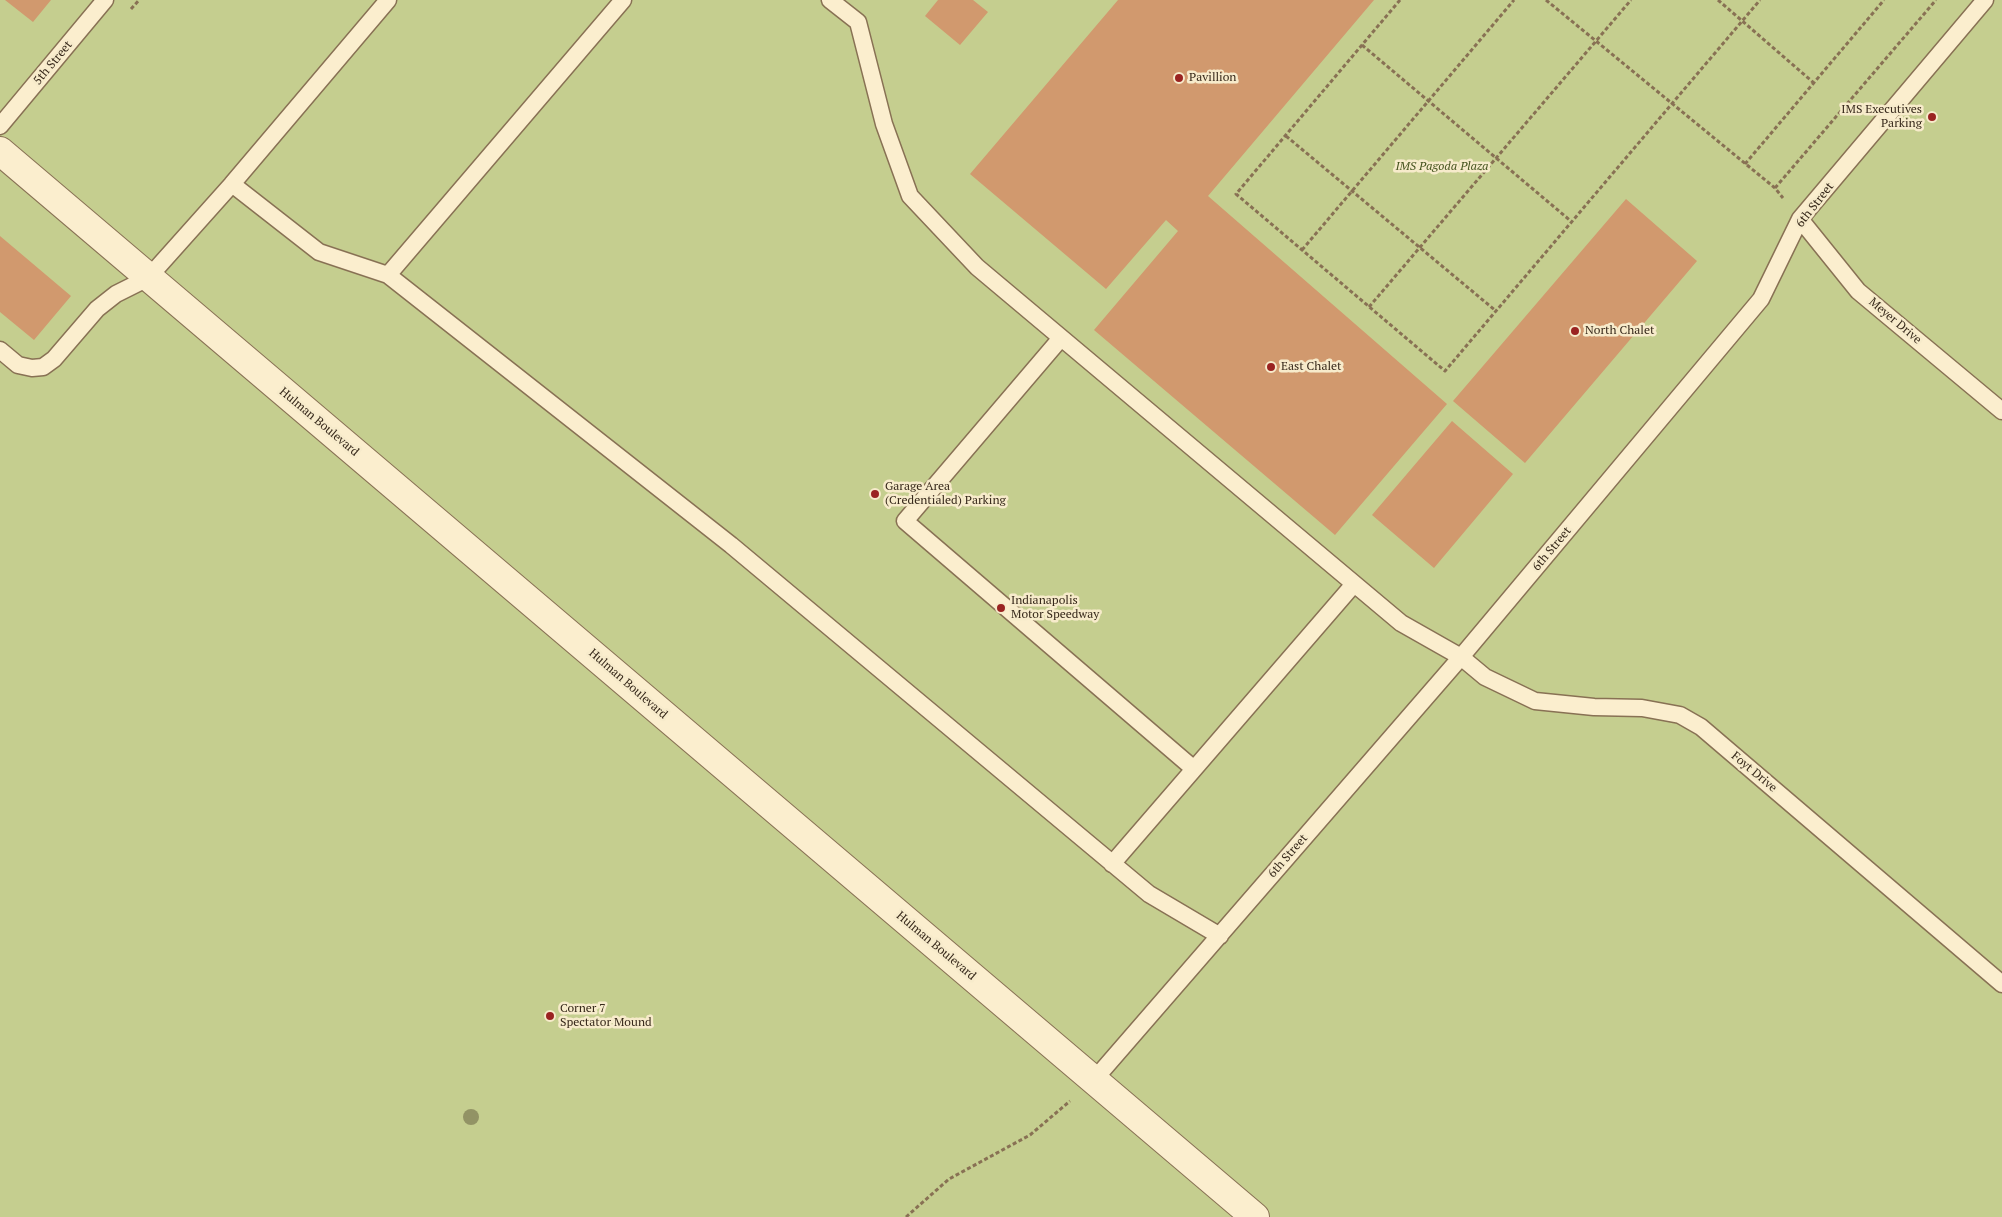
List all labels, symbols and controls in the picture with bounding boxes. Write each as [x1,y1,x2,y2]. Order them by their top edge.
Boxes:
street label: 5th Street [31,38,75,88]
place label: Pavillion [1189,71,1236,85]
marker: Pavillion [1173,72,1185,84]
place label: IMS Executives Parking [1841,103,1922,131]
marker: IMS Executives Parking [1926,111,1938,123]
park label: IMS Pagoda Plaza [1395,160,1489,174]
street label: 6th Street [1793,180,1837,230]
street label: Meyer Drive [1866,295,1924,347]
place label: North Chalet [1585,324,1654,338]
marker: North Chalet [1569,325,1581,337]
place label: East Chalet [1281,360,1342,374]
marker: East Chalet [1265,361,1277,373]
street label: Hulman Boulevard [276,385,362,459]
place label: Garage Area (Credentialed) Parking [885,480,1006,508]
marker: Garage Area (Credentialed) Parking [869,488,881,500]
street label: 6th Street [1530,524,1574,574]
place label: Indianapolis Motor Speedway [1011,594,1099,622]
marker: Indianapolis Motor Speedway [995,602,1007,614]
street label: Hulman Boulevard [586,646,670,722]
street label: Foyt Drive [1728,749,1780,795]
street label: 6th Street [1265,831,1311,881]
street label: Hulman Boulevard [893,909,979,983]
place label: Corner 7 Spectator Mound [560,1002,652,1030]
marker: Corner 7 Spectator Mound [544,1010,556,1022]

